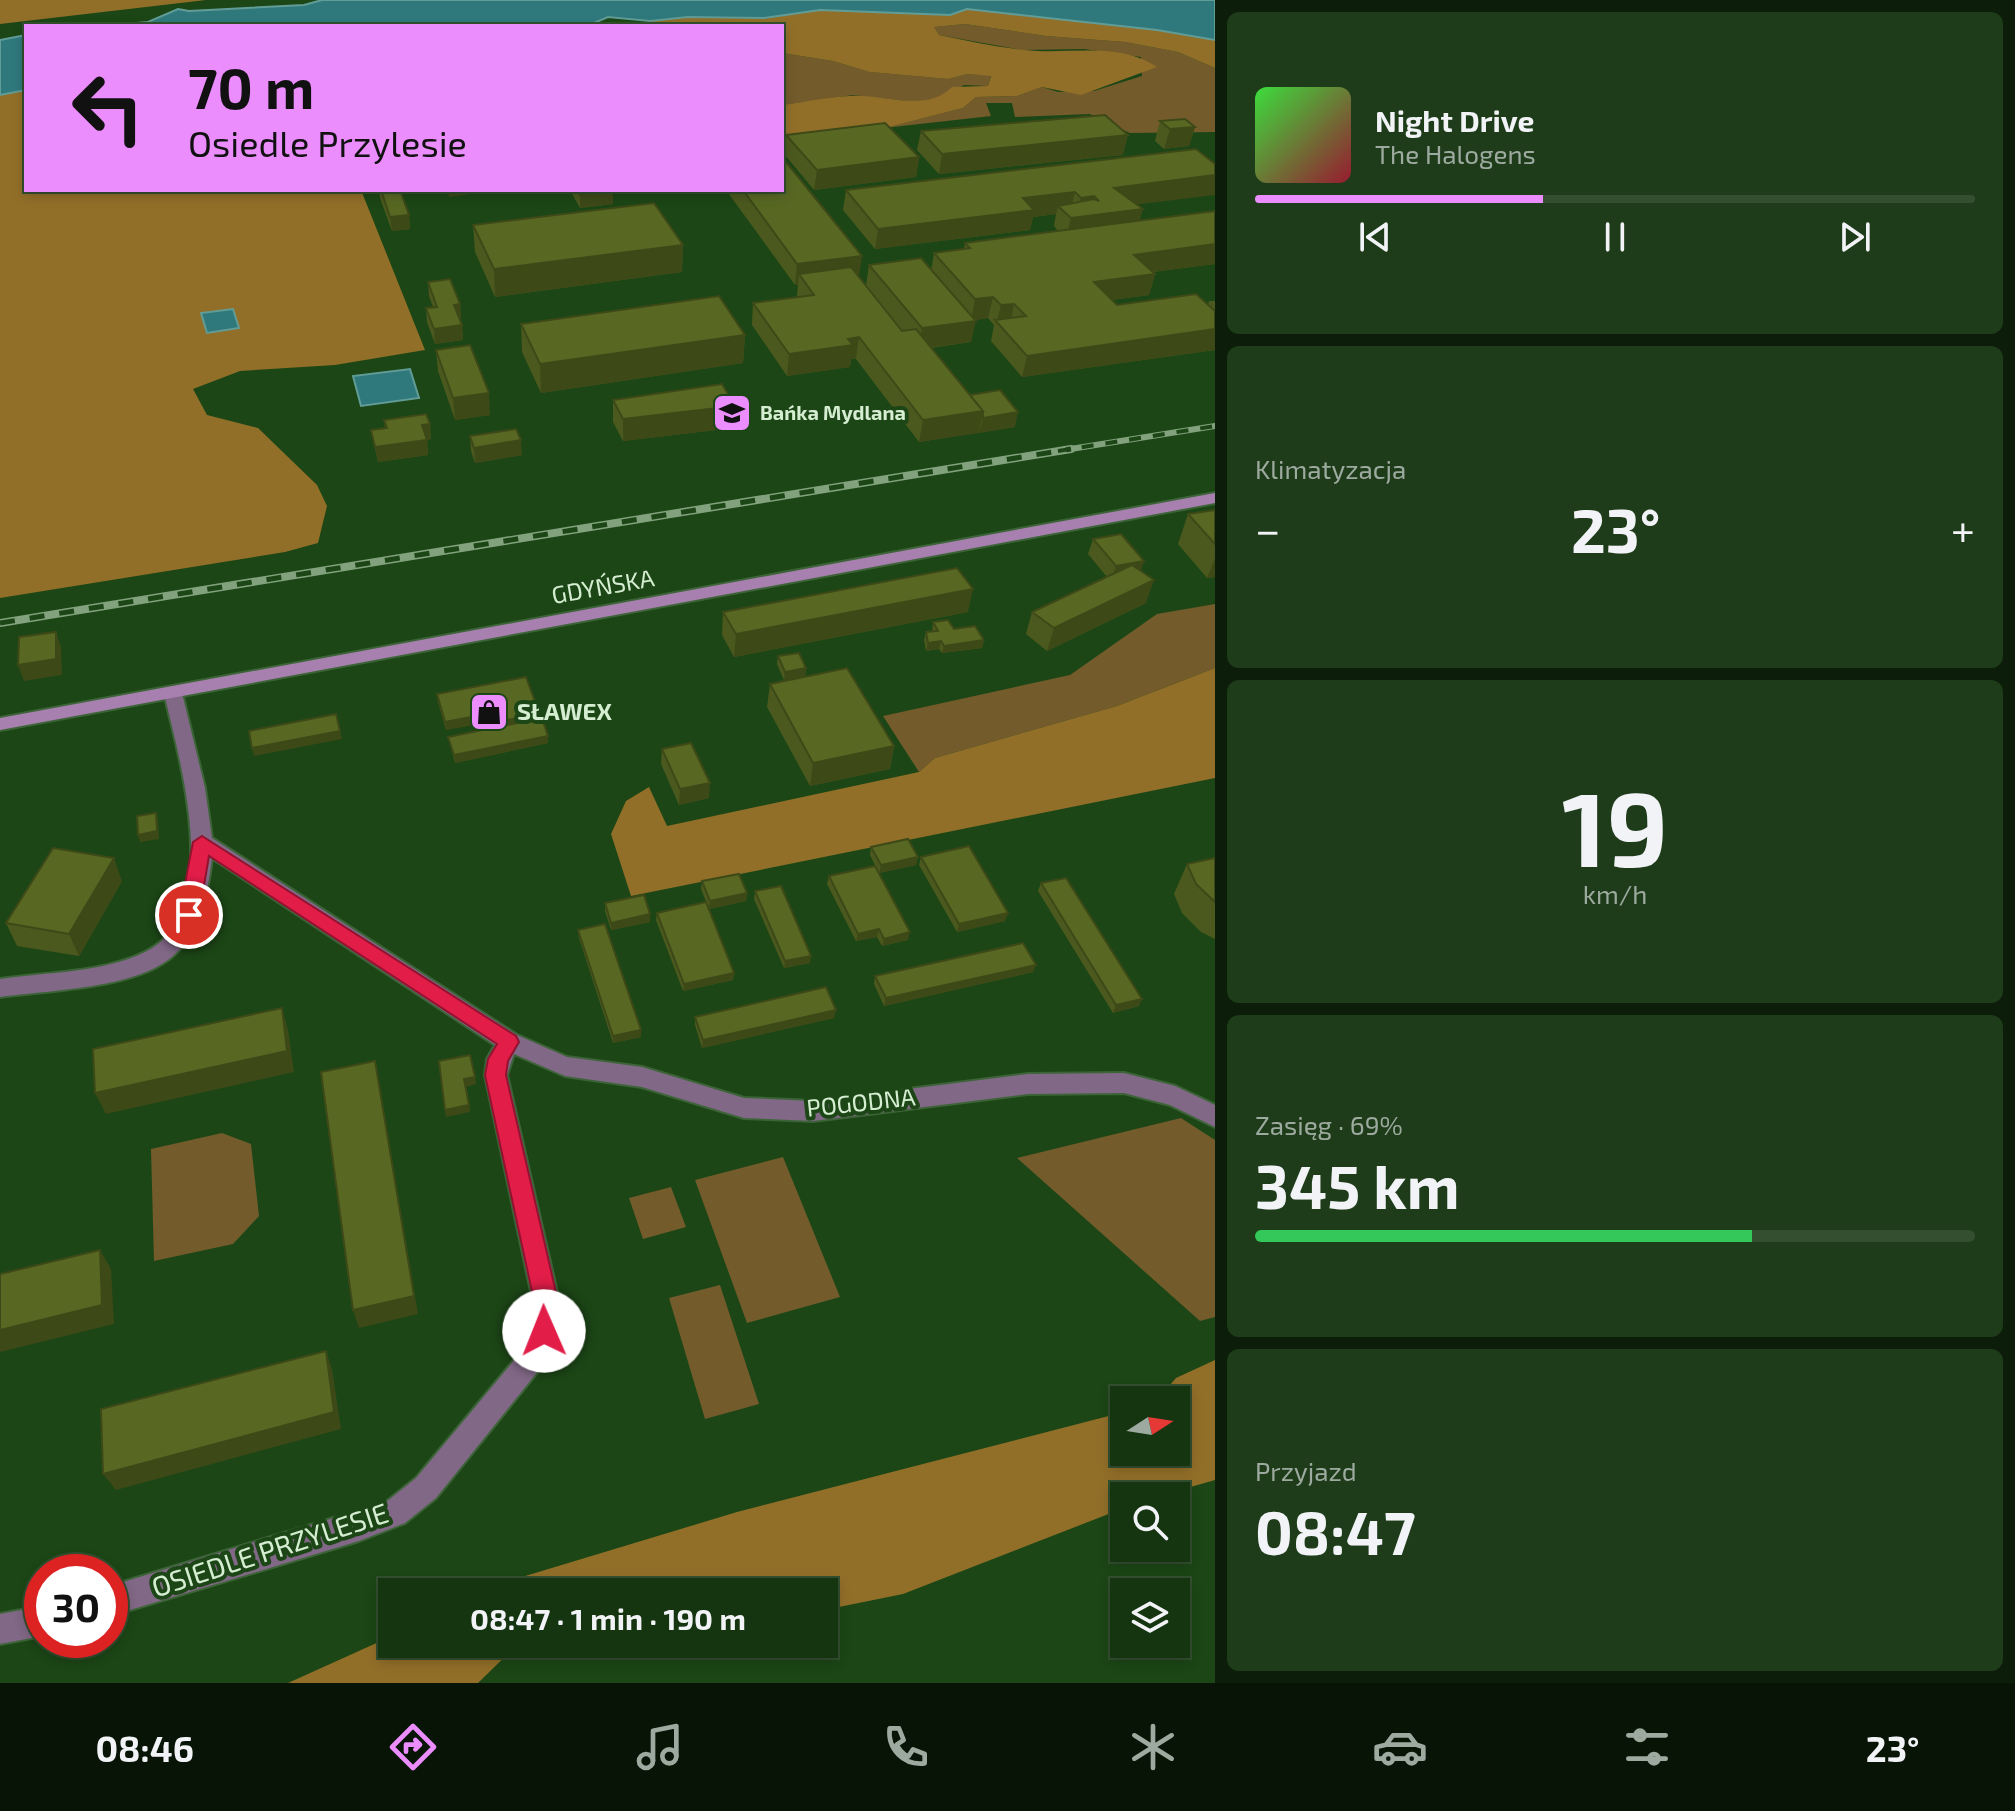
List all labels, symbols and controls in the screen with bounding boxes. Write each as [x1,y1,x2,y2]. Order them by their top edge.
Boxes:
text: 70 m [188,53,314,120]
icon: left [56,56,160,160]
text: Night Drive [1375,102,1534,138]
text: Osiedle Przylesie [188,121,467,164]
text: The Halogens [1375,138,1536,169]
icon: previous [1353,215,1397,259]
icon: pause [1593,215,1637,259]
icon: next [1833,215,1877,259]
school or university icon: Bańka Mydlana [711,392,753,434]
place label: Bańka Mydlana [760,400,906,425]
text: Klimatyzacja [1255,453,1406,484]
text: 23° [1571,493,1661,565]
text: − [1255,502,1281,555]
text: + [1951,502,1975,555]
street label: GDYŃSKA [549,562,656,609]
shop icon: SŁAWEX [468,691,510,733]
place label: SŁAWEX [517,696,612,725]
text: 19 [1562,763,1668,888]
text: km/h [1583,878,1647,909]
pin [155,881,223,949]
icon: arrive [167,893,211,937]
street label: POGODNA [805,1081,917,1122]
text: Zasięg · 69% [1255,1109,1403,1140]
text: 345 km [1255,1149,1460,1221]
position arrow [502,1289,586,1373]
north arrow [1110,1386,1190,1466]
map controls [1110,1386,1190,1658]
text: Przyjazd [1255,1455,1357,1486]
button: search [1110,1482,1190,1562]
street label: OSIEDLE PRZYLESIE [147,1495,392,1603]
text: 08:47 [1255,1495,1416,1567]
speed limit sign: 30 [24,1554,128,1658]
button: layers [1110,1578,1190,1658]
text: 08:47 · 1 min · 190 m [470,1600,746,1636]
icon: directions [385,1719,441,1775]
icon: music [632,1719,688,1775]
icon: phone [878,1719,934,1775]
icon: climate [1125,1719,1181,1775]
icon: car [1372,1719,1428,1775]
icon: filters [1619,1719,1675,1775]
text: 08:46 [95,1726,194,1769]
text: 23° [1866,1726,1920,1769]

